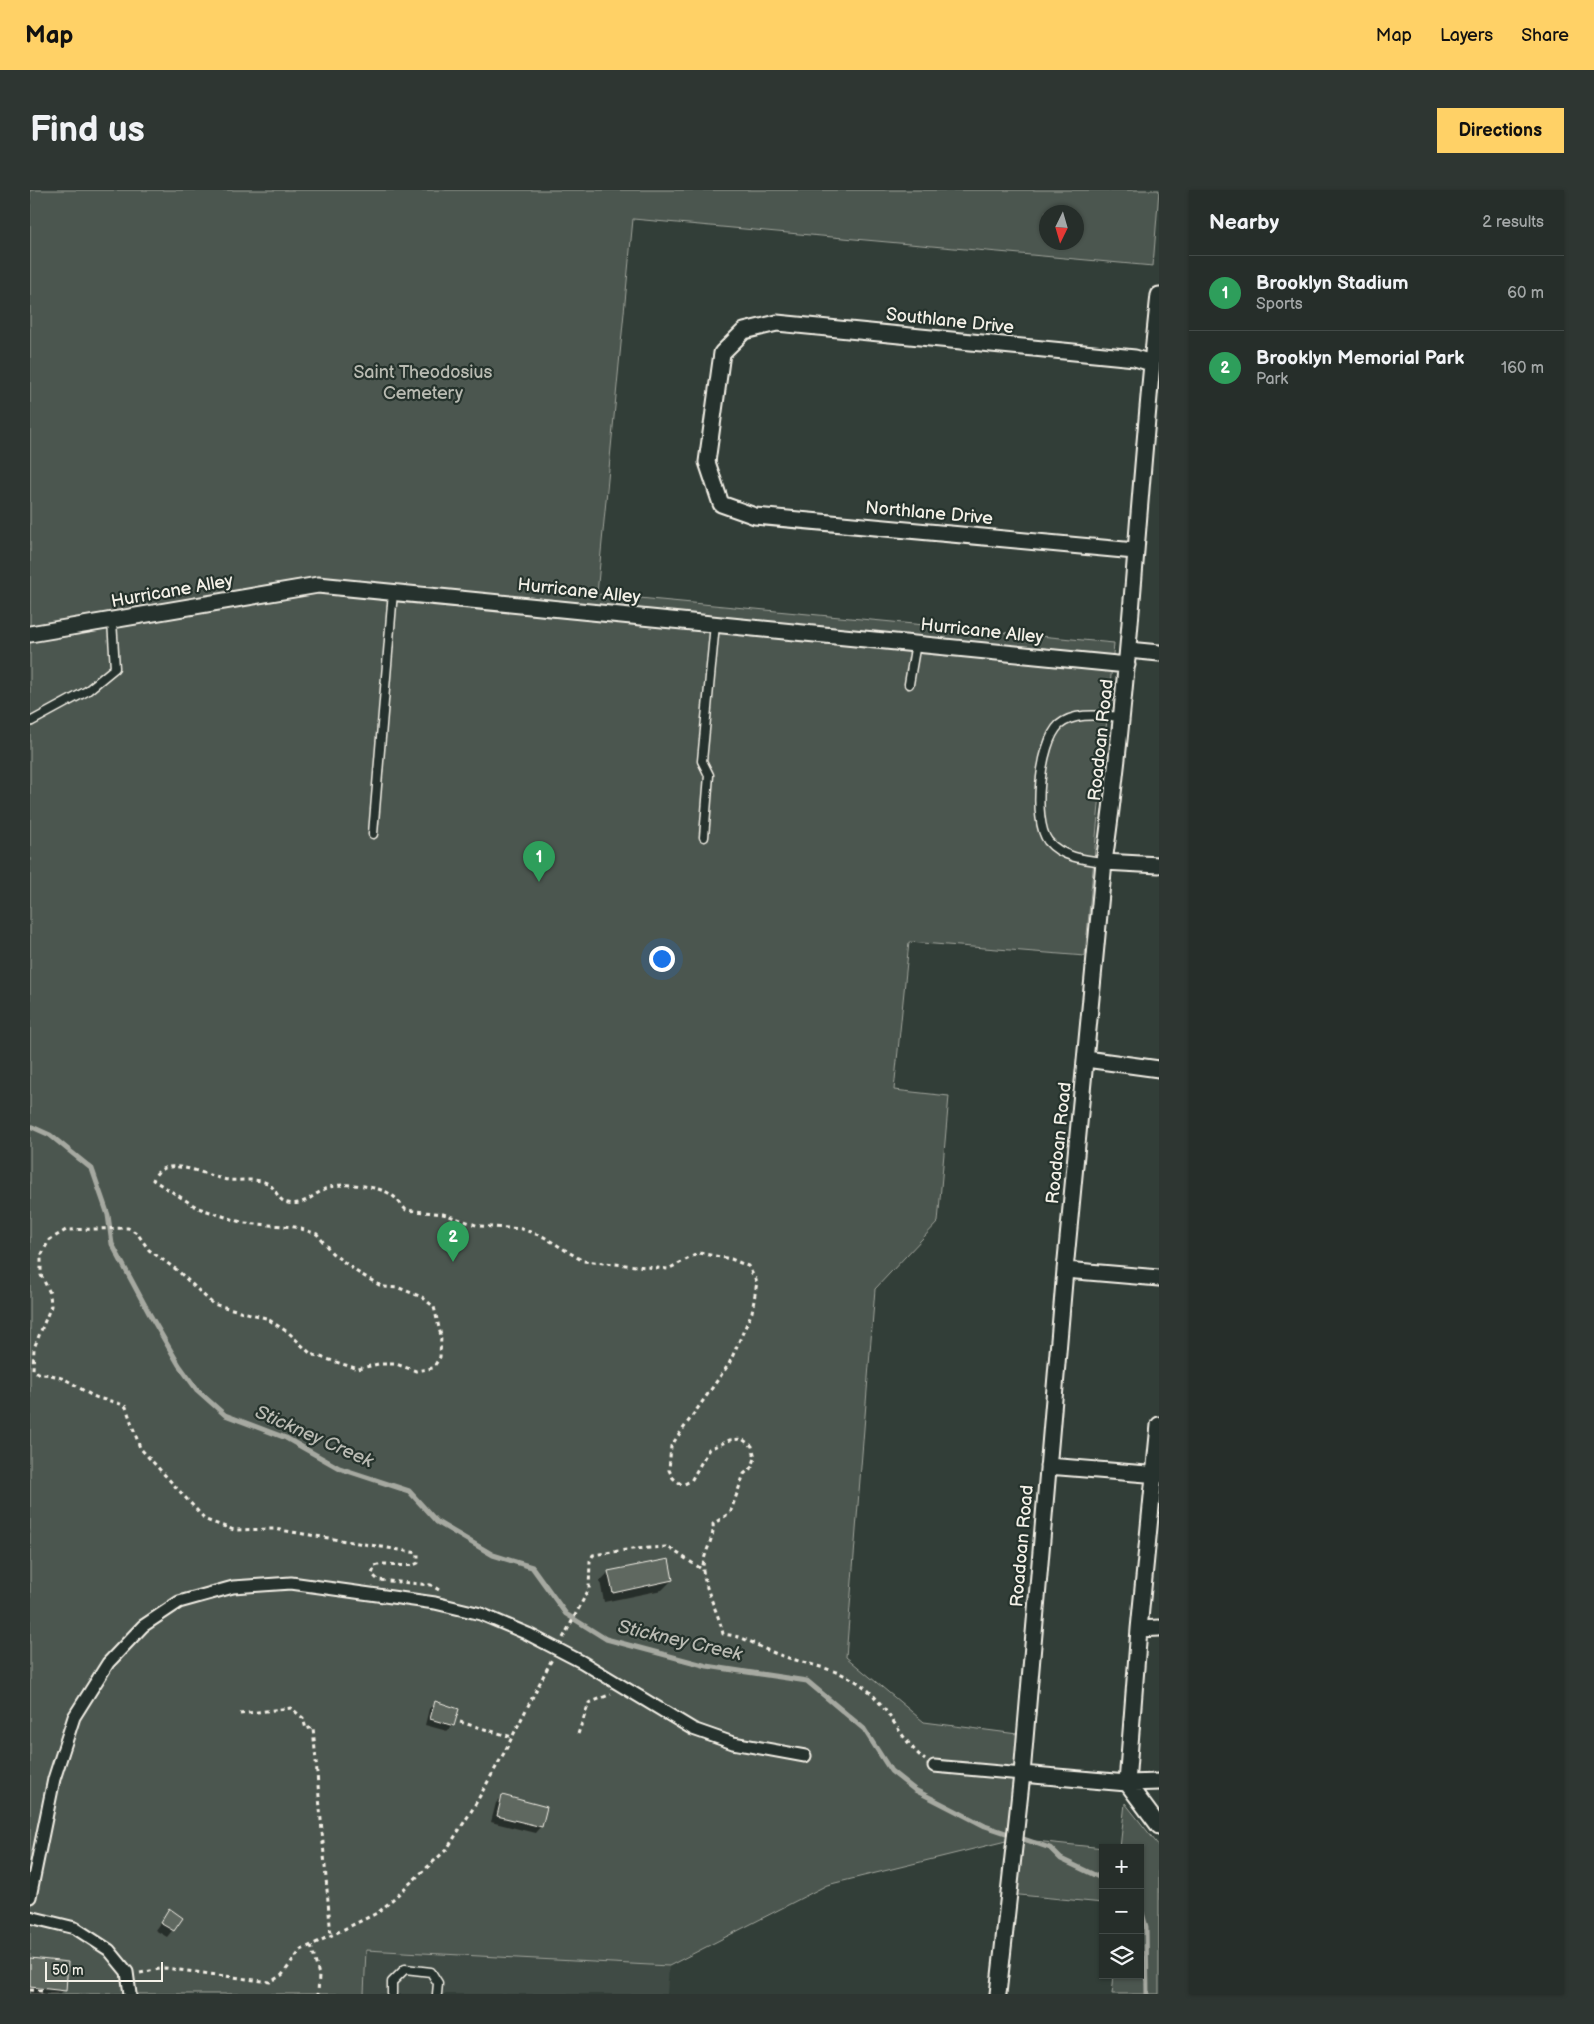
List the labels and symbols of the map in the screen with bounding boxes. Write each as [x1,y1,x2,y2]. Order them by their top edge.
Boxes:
north arrow [1039,205,1084,250]
street label: Southlane Drive [885,304,1015,338]
park label: Saint Theodosius Cemetery [353,362,493,404]
street label: Northlane Drive [864,497,994,529]
street label: Hurricane Alley [109,570,235,612]
street label: Hurricane Alley [517,574,642,608]
street label: Hurricane Alley [920,614,1045,648]
street label: Roadoan Road [1084,678,1118,802]
pin: 1 [523,841,555,882]
your location [649,946,675,972]
street label: Roadoan Road [1042,1081,1076,1205]
pin: 2 [437,1221,469,1262]
water label: Stickney Creek [251,1401,377,1474]
street label: Roadoan Road [1006,1484,1038,1608]
water label: Stickney Creek [615,1615,745,1667]
scale bar [45,1959,162,1982]

